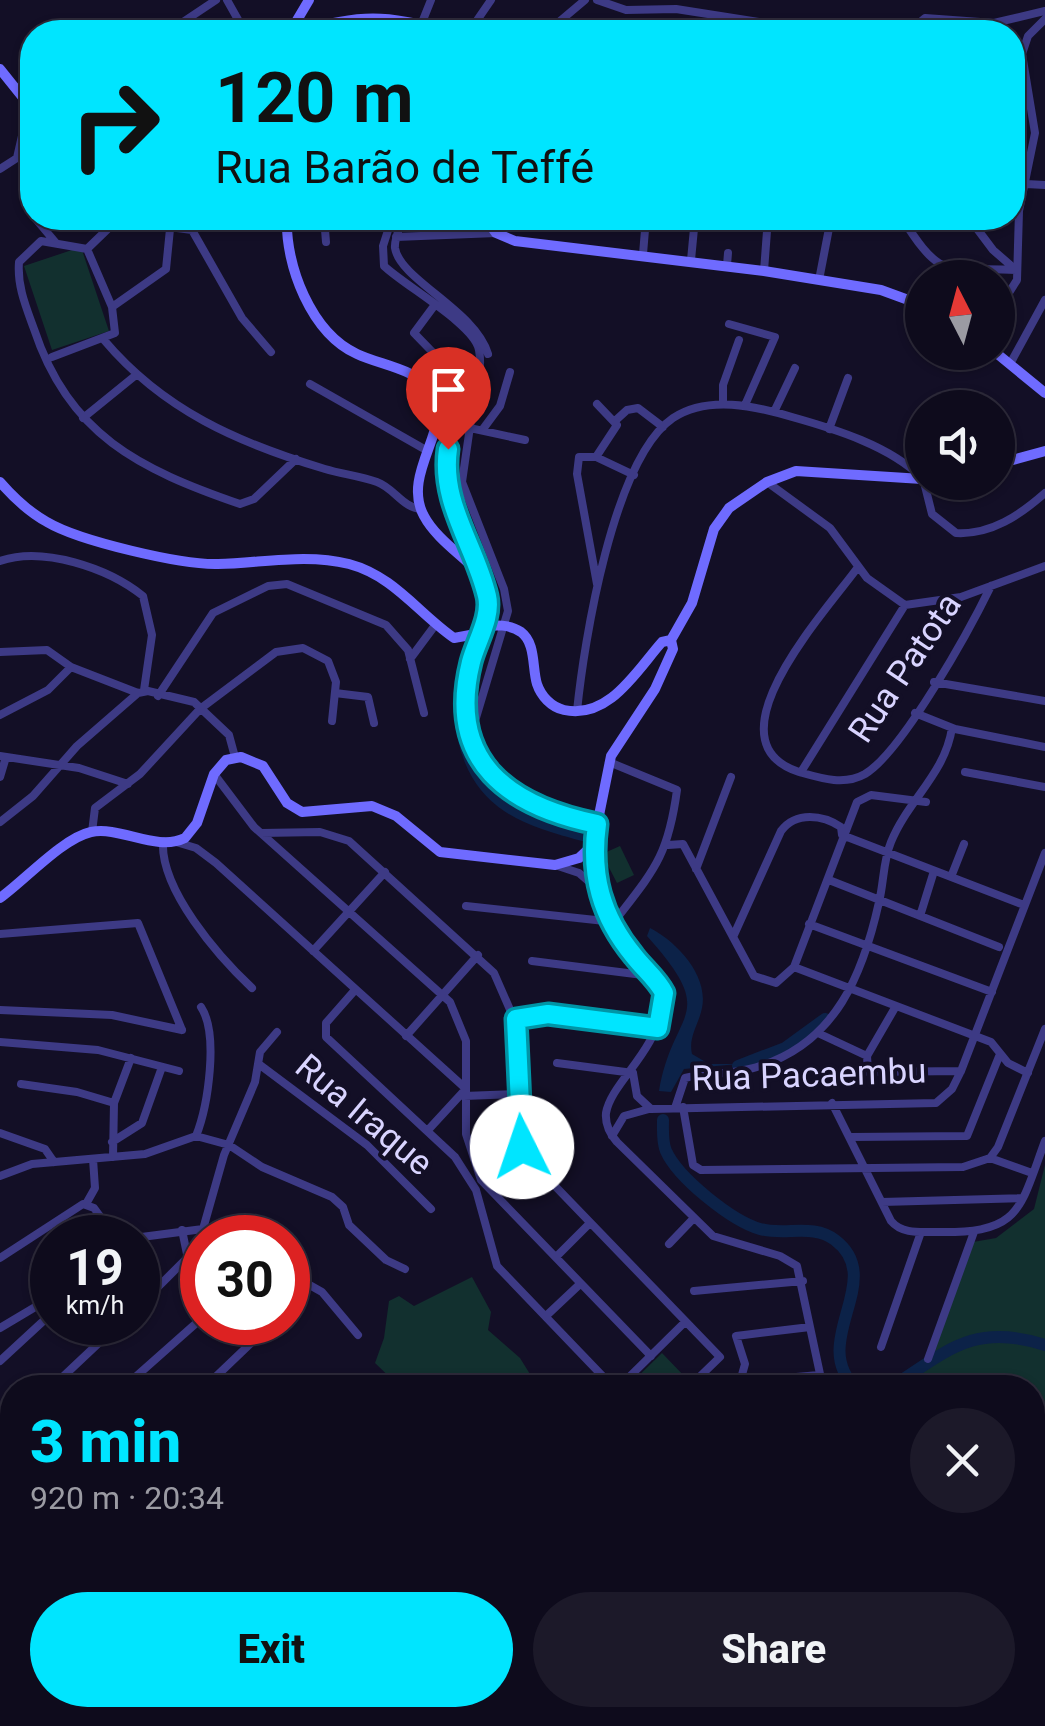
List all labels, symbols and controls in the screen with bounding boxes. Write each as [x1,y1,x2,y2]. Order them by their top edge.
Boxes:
text: 120 m [215,57,414,139]
icon: right [50,60,180,190]
text: Rua Barão de Teffé [215,141,594,194]
north arrow [905,260,1015,370]
map controls [905,260,1015,500]
pin [406,347,491,450]
icon: arrive [421,362,476,417]
button: sound [905,390,1015,500]
street label: Rua Patota [840,586,970,750]
street label: Rua Iraque [287,1046,441,1184]
street label: Rua Pacaembu [691,1050,927,1100]
position arrow [470,1095,574,1199]
speed limit sign: 30 [180,1215,310,1345]
text: 19 [66,1239,124,1297]
text: km/h [66,1291,124,1320]
text: 3 min [30,1406,181,1477]
button: close [910,1408,1015,1513]
text: 920 m · 20:34 [30,1479,224,1517]
button: Exit [30,1592,513,1707]
button: Share [533,1592,1015,1707]

